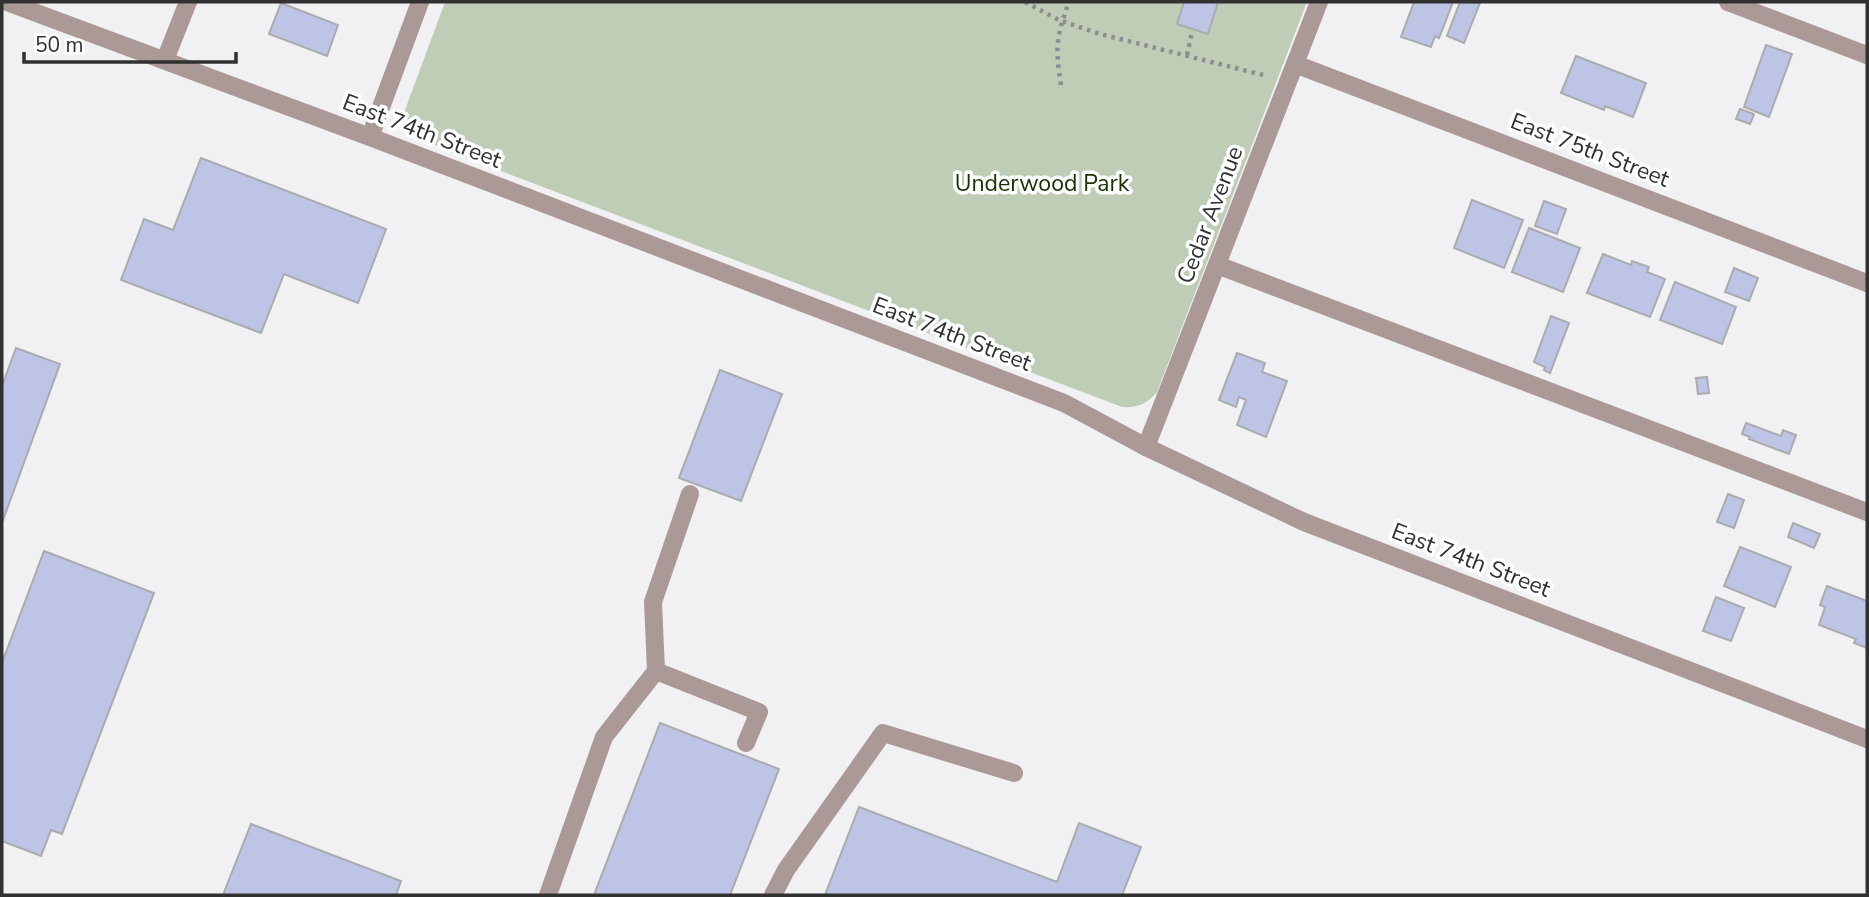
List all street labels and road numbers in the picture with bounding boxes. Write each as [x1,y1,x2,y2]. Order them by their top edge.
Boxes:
street label: East 74th Street [338,86,507,176]
street label: East 75th Street [1506,105,1675,195]
street label: Cedar Avenue [1170,142,1250,288]
street label: East 74th Street [868,289,1037,379]
street label: East 74th Street [1387,515,1556,605]

